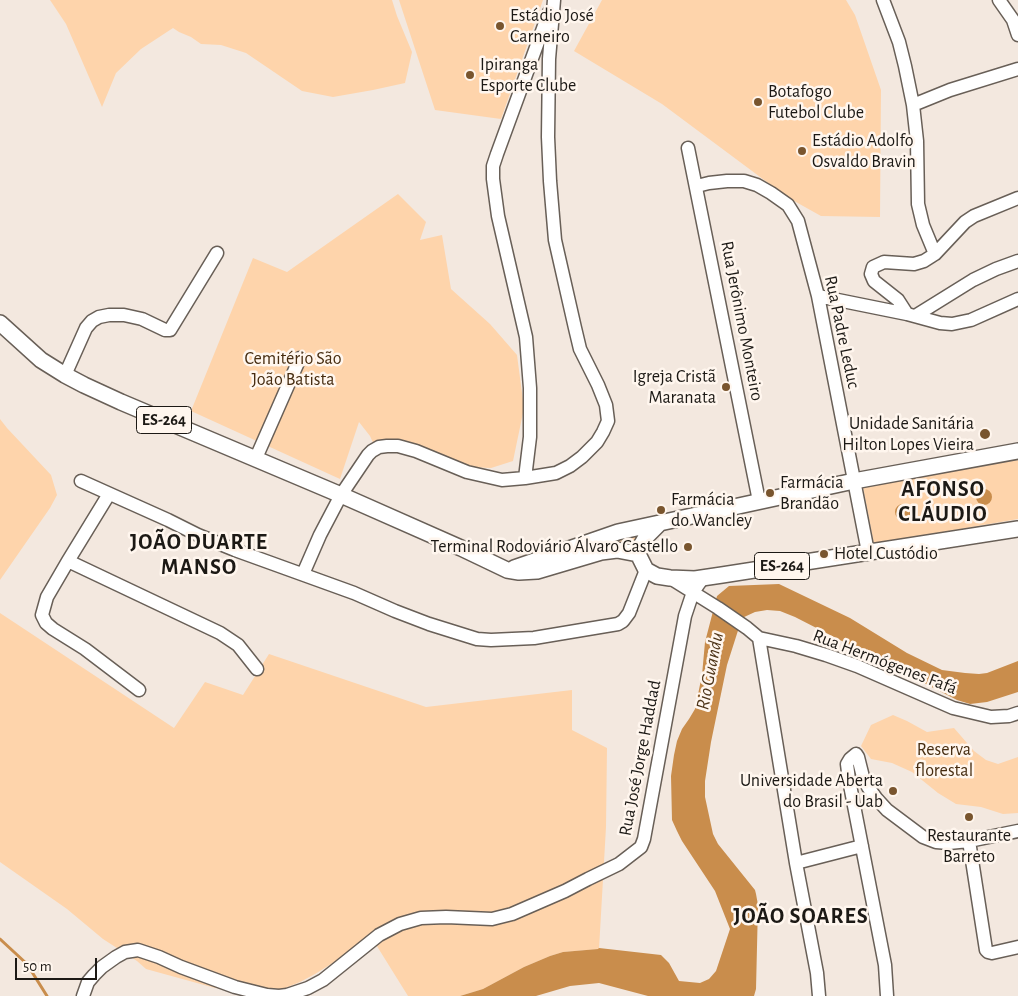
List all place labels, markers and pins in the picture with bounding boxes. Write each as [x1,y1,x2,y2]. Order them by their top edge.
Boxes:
place label: Estádio José Carneiro [510,5,594,48]
marker: Estádio José Carneiro [494,20,506,32]
place label: Ipiranga Esporte Clube [480,54,576,96]
marker: Ipiranga Esporte Clube [464,69,476,81]
place label: Botafogo Futebol Clube [768,81,864,124]
marker: Botafogo Futebol Clube [752,96,764,108]
place label: Estádio Adolfo Osvaldo Bravin [812,130,916,172]
marker: Estádio Adolfo Osvaldo Bravin [796,145,808,157]
place label: Igreja Cristã Maranata [633,366,716,408]
marker: Igreja Cristã Maranata [720,381,732,393]
place label: Unidade Sanitária Hilton Lopes Vieira [842,413,974,456]
marker: Unidade Sanitária Hilton Lopes Vieira [978,427,992,441]
place label: Farmácia Brandão [780,472,844,514]
marker: Farmácia Brandão [764,487,776,499]
place label: Farmácia do Wancley [671,489,752,532]
marker: Farmácia do Wancley [655,504,667,516]
place label: Terminal Rodoviário Álvaro Castello [431,536,678,558]
marker: Terminal Rodoviário Álvaro Castello [682,541,694,553]
place label: Hotel Custódio [834,543,938,565]
marker: Hotel Custódio [818,548,830,560]
place label: Universidade Aberta do Brasil - Uab [740,770,883,812]
marker: Universidade Aberta do Brasil - Uab [887,785,899,797]
marker: Restaurante Barreto [963,811,975,823]
place label: Restaurante Barreto [927,825,1011,868]

